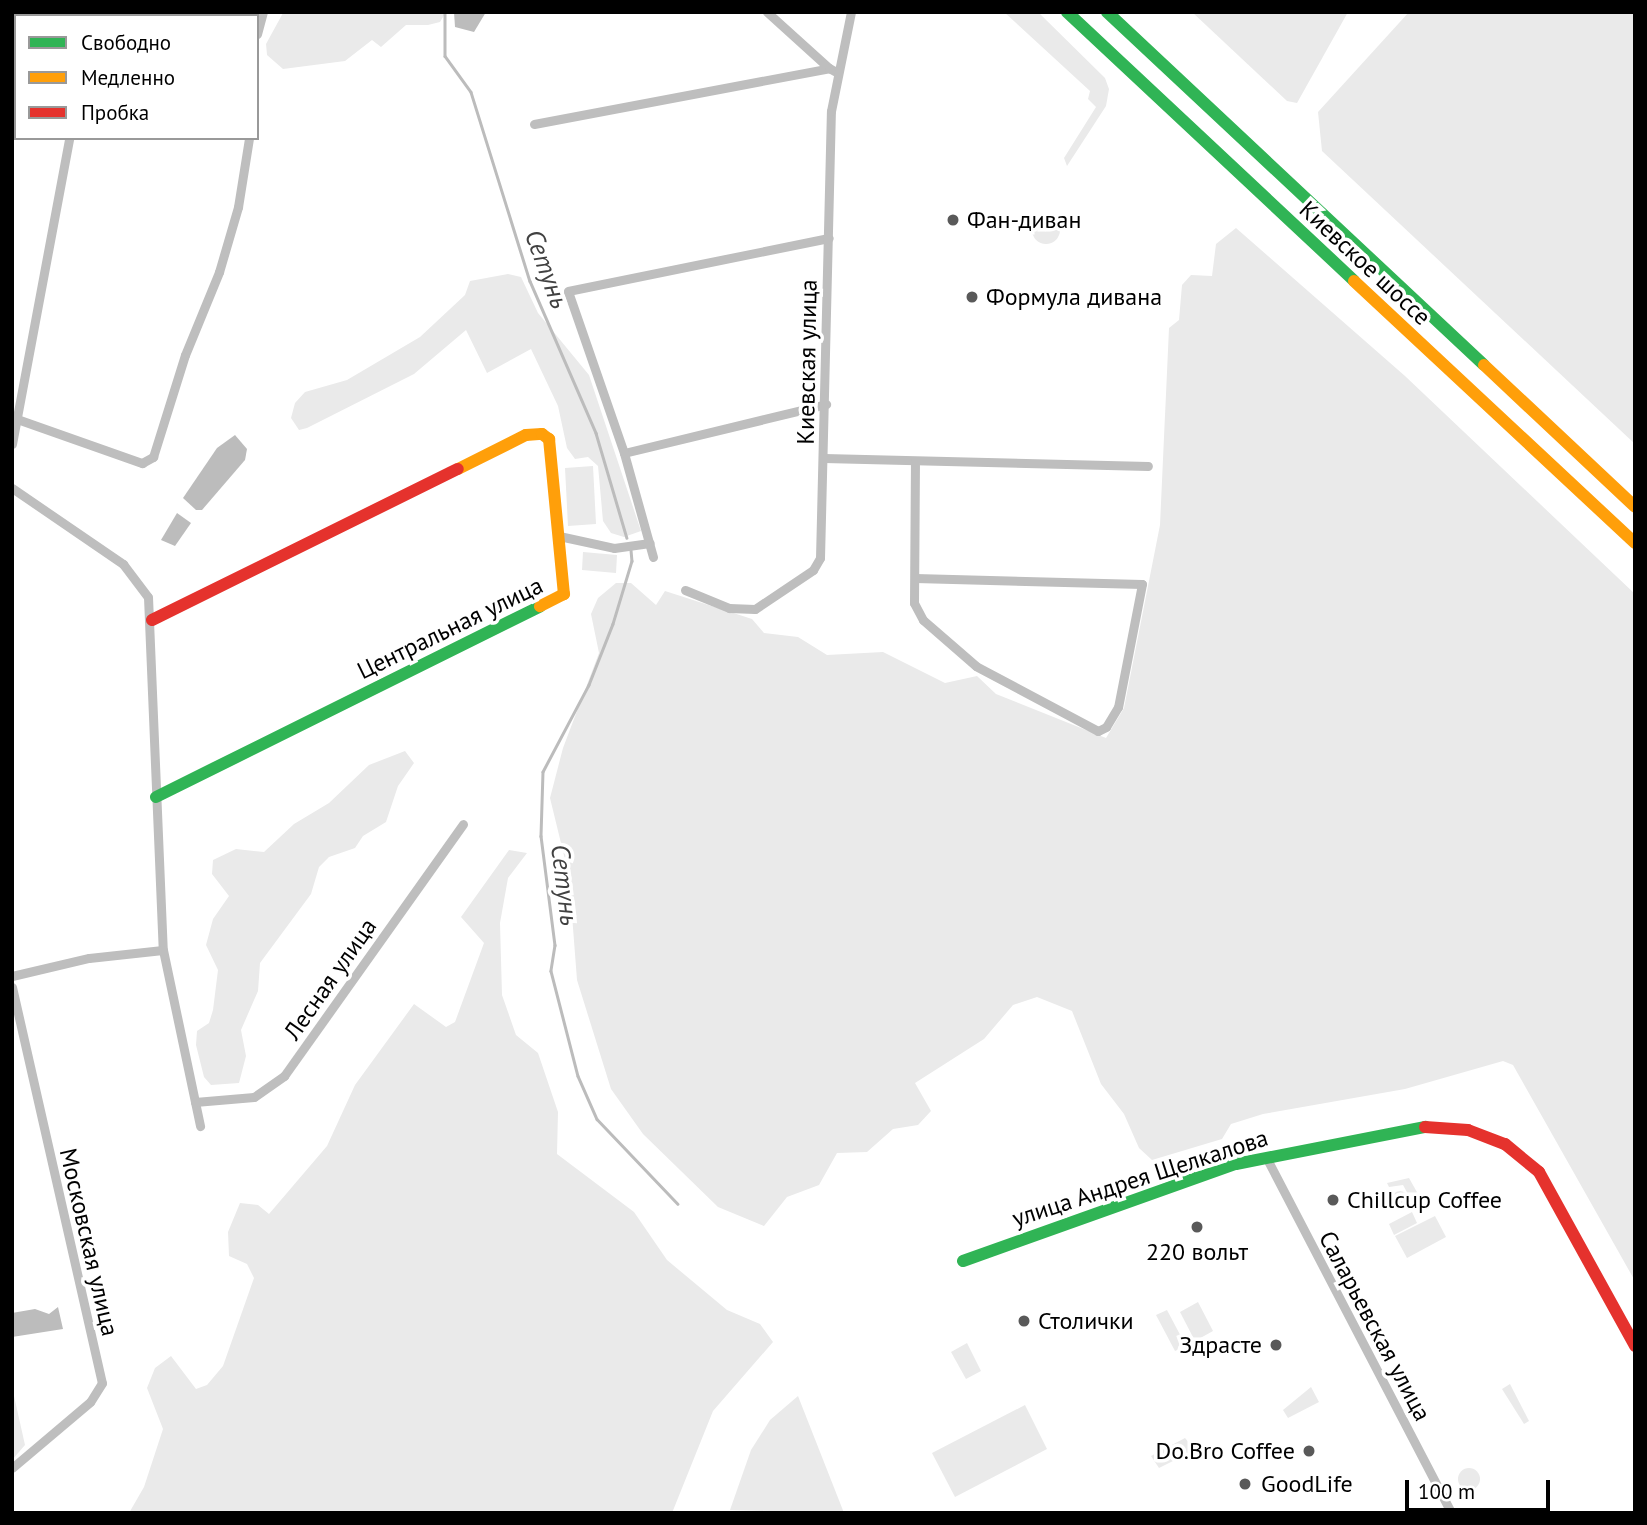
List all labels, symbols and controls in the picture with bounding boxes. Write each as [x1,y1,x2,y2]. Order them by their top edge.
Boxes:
legend [14,14,259,140]
text: Свободно [81,29,171,56]
text: Медленно [81,64,175,91]
text: Пробка [81,99,149,126]
street label: Киевское шоссе [1293,195,1437,331]
place label: Фан-диван [967,206,1081,234]
marker: Фан-диван [945,212,961,228]
water label: Сетунь [518,225,576,313]
street label: Киевская улица [791,279,823,445]
place label: Формула дивана [986,283,1162,311]
marker: Формула дивана [964,289,980,305]
street label: Центральная улица [353,571,547,685]
water label: Сетунь [545,843,585,927]
street label: Лесная улица [278,913,382,1045]
street label: улица Андрея Щелкалова [1008,1123,1272,1233]
street label: Московская улица [53,1145,125,1339]
place label: Chillcup Coffee [1347,1186,1502,1214]
marker: Chillcup Coffee [1325,1192,1341,1208]
marker: 220 вольт [1189,1219,1205,1235]
street label: Саларьевская улица [1313,1226,1437,1426]
place label: 220 вольт [1146,1238,1248,1266]
place label: Столички [1038,1307,1134,1335]
marker: Столички [1016,1313,1032,1329]
place label: Здрасте [1179,1331,1262,1359]
marker: Здрасте [1268,1337,1284,1353]
place label: Do.Bro Coffee [1156,1437,1295,1465]
marker: Do.Bro Coffee [1301,1443,1317,1459]
scale bar [1409,1466,1554,1510]
place label: GoodLife [1261,1470,1353,1498]
marker: GoodLife [1235,1474,1255,1494]
text: 100 m [1418,1478,1475,1505]

